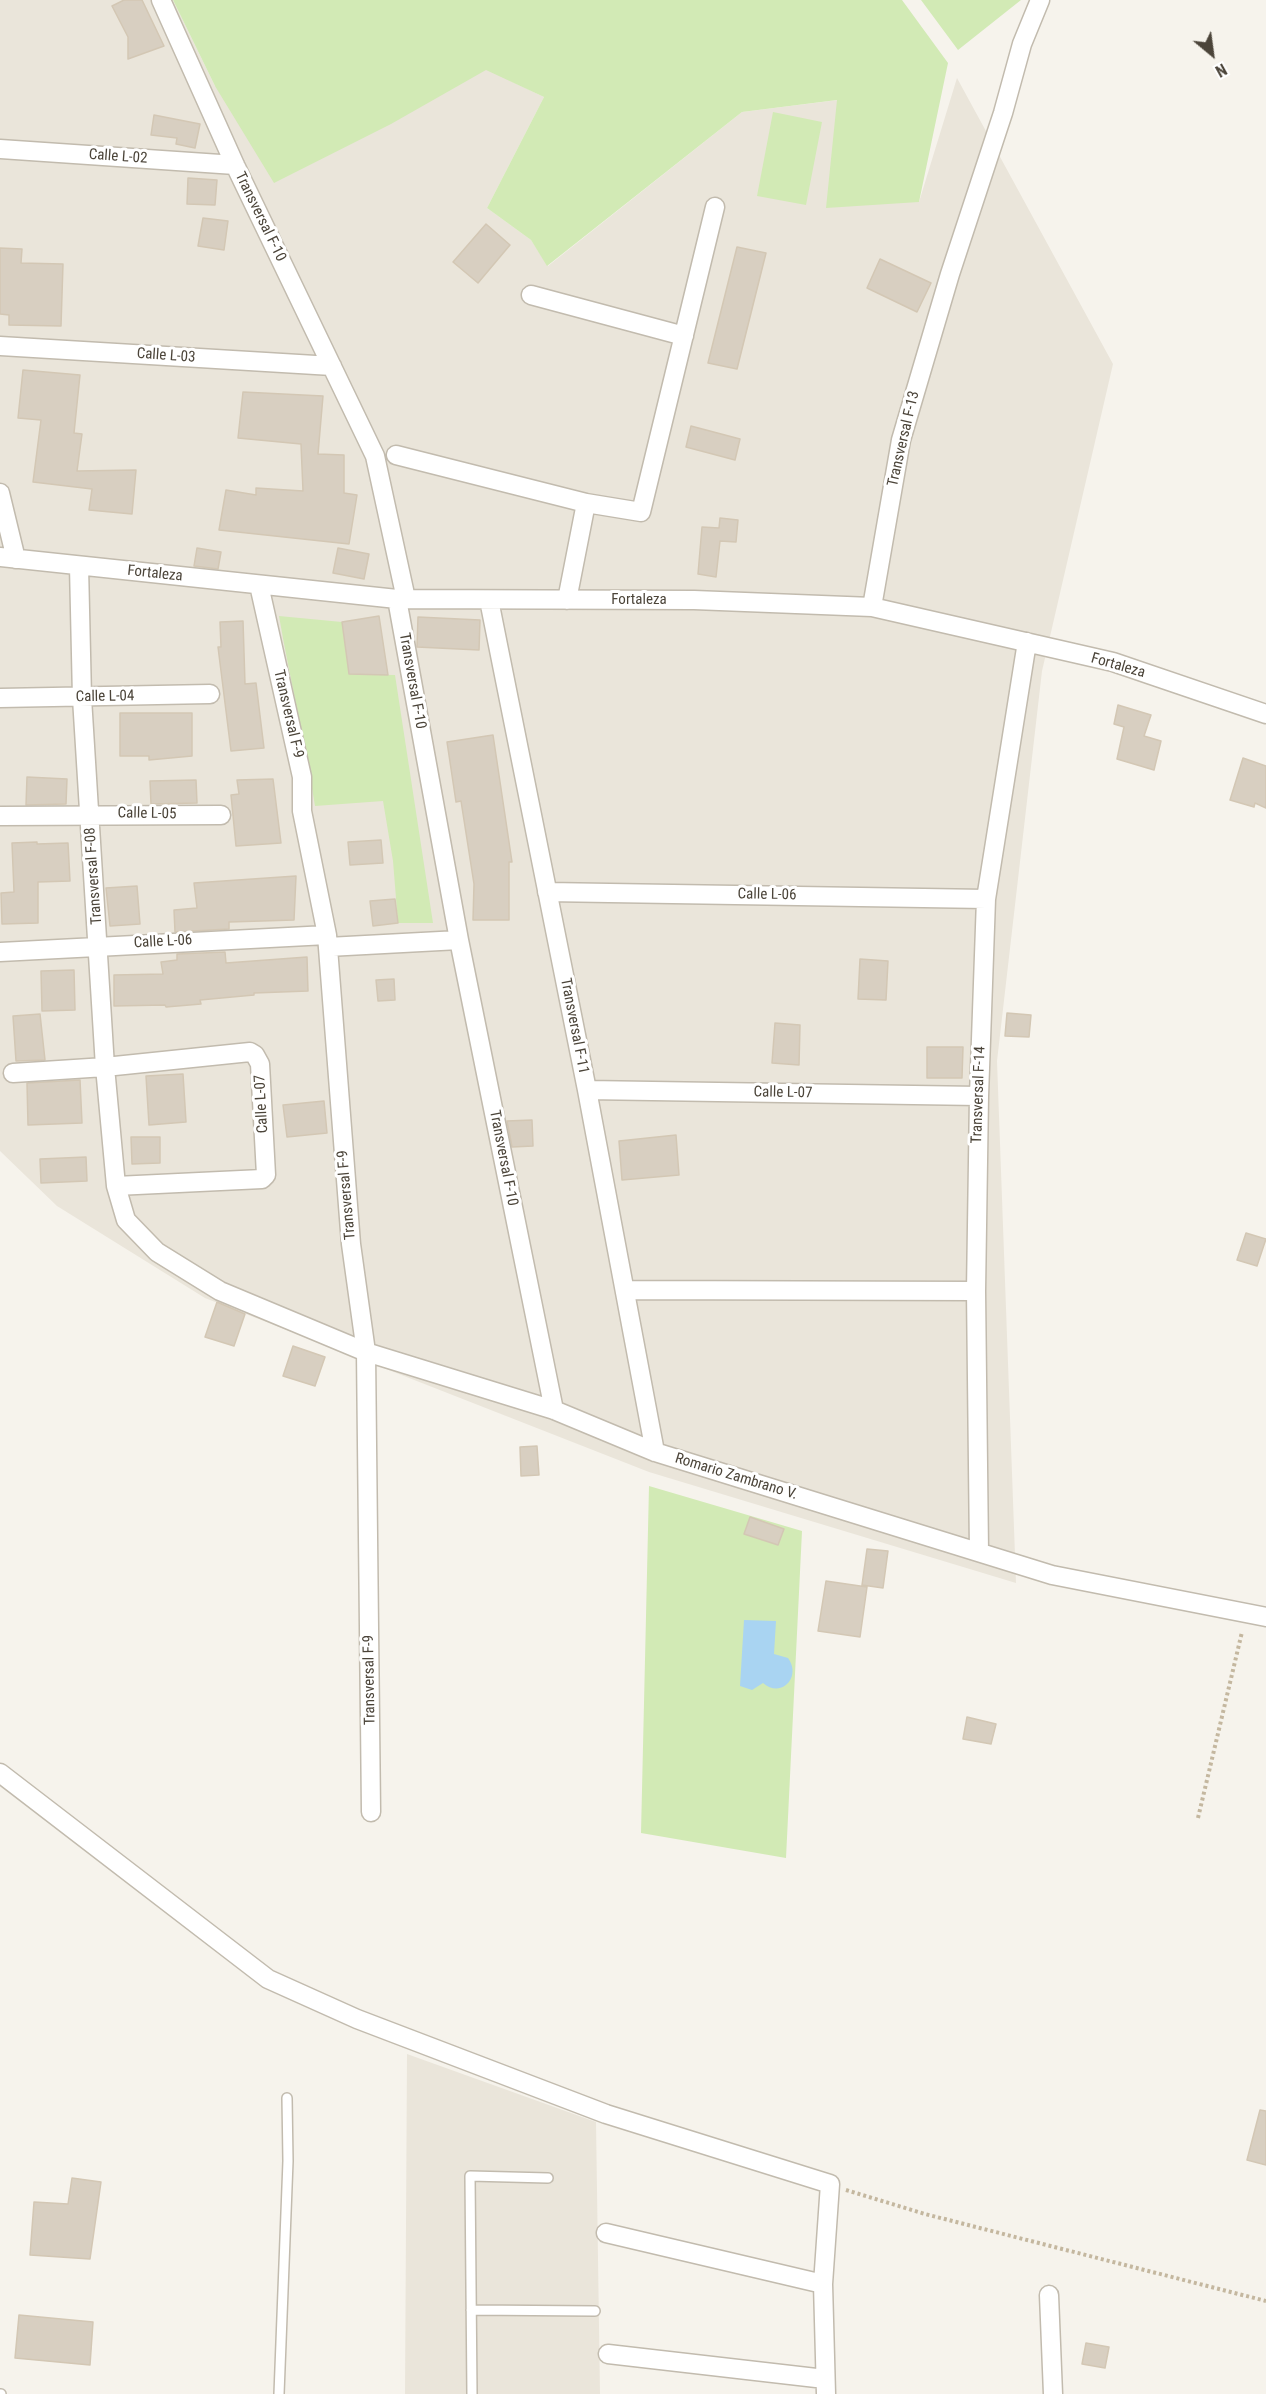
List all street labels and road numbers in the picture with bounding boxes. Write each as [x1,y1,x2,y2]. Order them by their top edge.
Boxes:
street label: Calle L-02 [88,146,148,168]
street label: Transversal F-10 [231,169,289,265]
street label: Calle L-03 [136,345,196,367]
street label: Transversal F-13 [884,390,924,488]
street label: Fortaleza [127,562,183,586]
street label: Fortaleza [611,591,667,609]
street label: Transversal F-10 [395,631,429,731]
street label: Fortaleza [1089,650,1147,682]
street label: Transversal F-9 [269,668,307,760]
street label: Calle L-04 [75,687,135,707]
street label: Calle L-05 [117,804,177,824]
street label: Transversal F-08 [82,827,106,925]
street label: Calle L-06 [737,885,797,905]
street label: Calle L-06 [133,931,193,953]
street label: Transversal F-11 [556,976,592,1076]
street label: Transversal F-14 [968,1046,990,1144]
street label: Calle L-07 [251,1074,273,1134]
street label: Calle L-07 [753,1083,813,1103]
street label: Transversal F-10 [485,1108,521,1208]
street label: Transversal F-9 [334,1149,360,1241]
street label: Romario Zambrano V. [673,1450,799,1504]
street label: Transversal F-9 [360,1635,380,1725]

